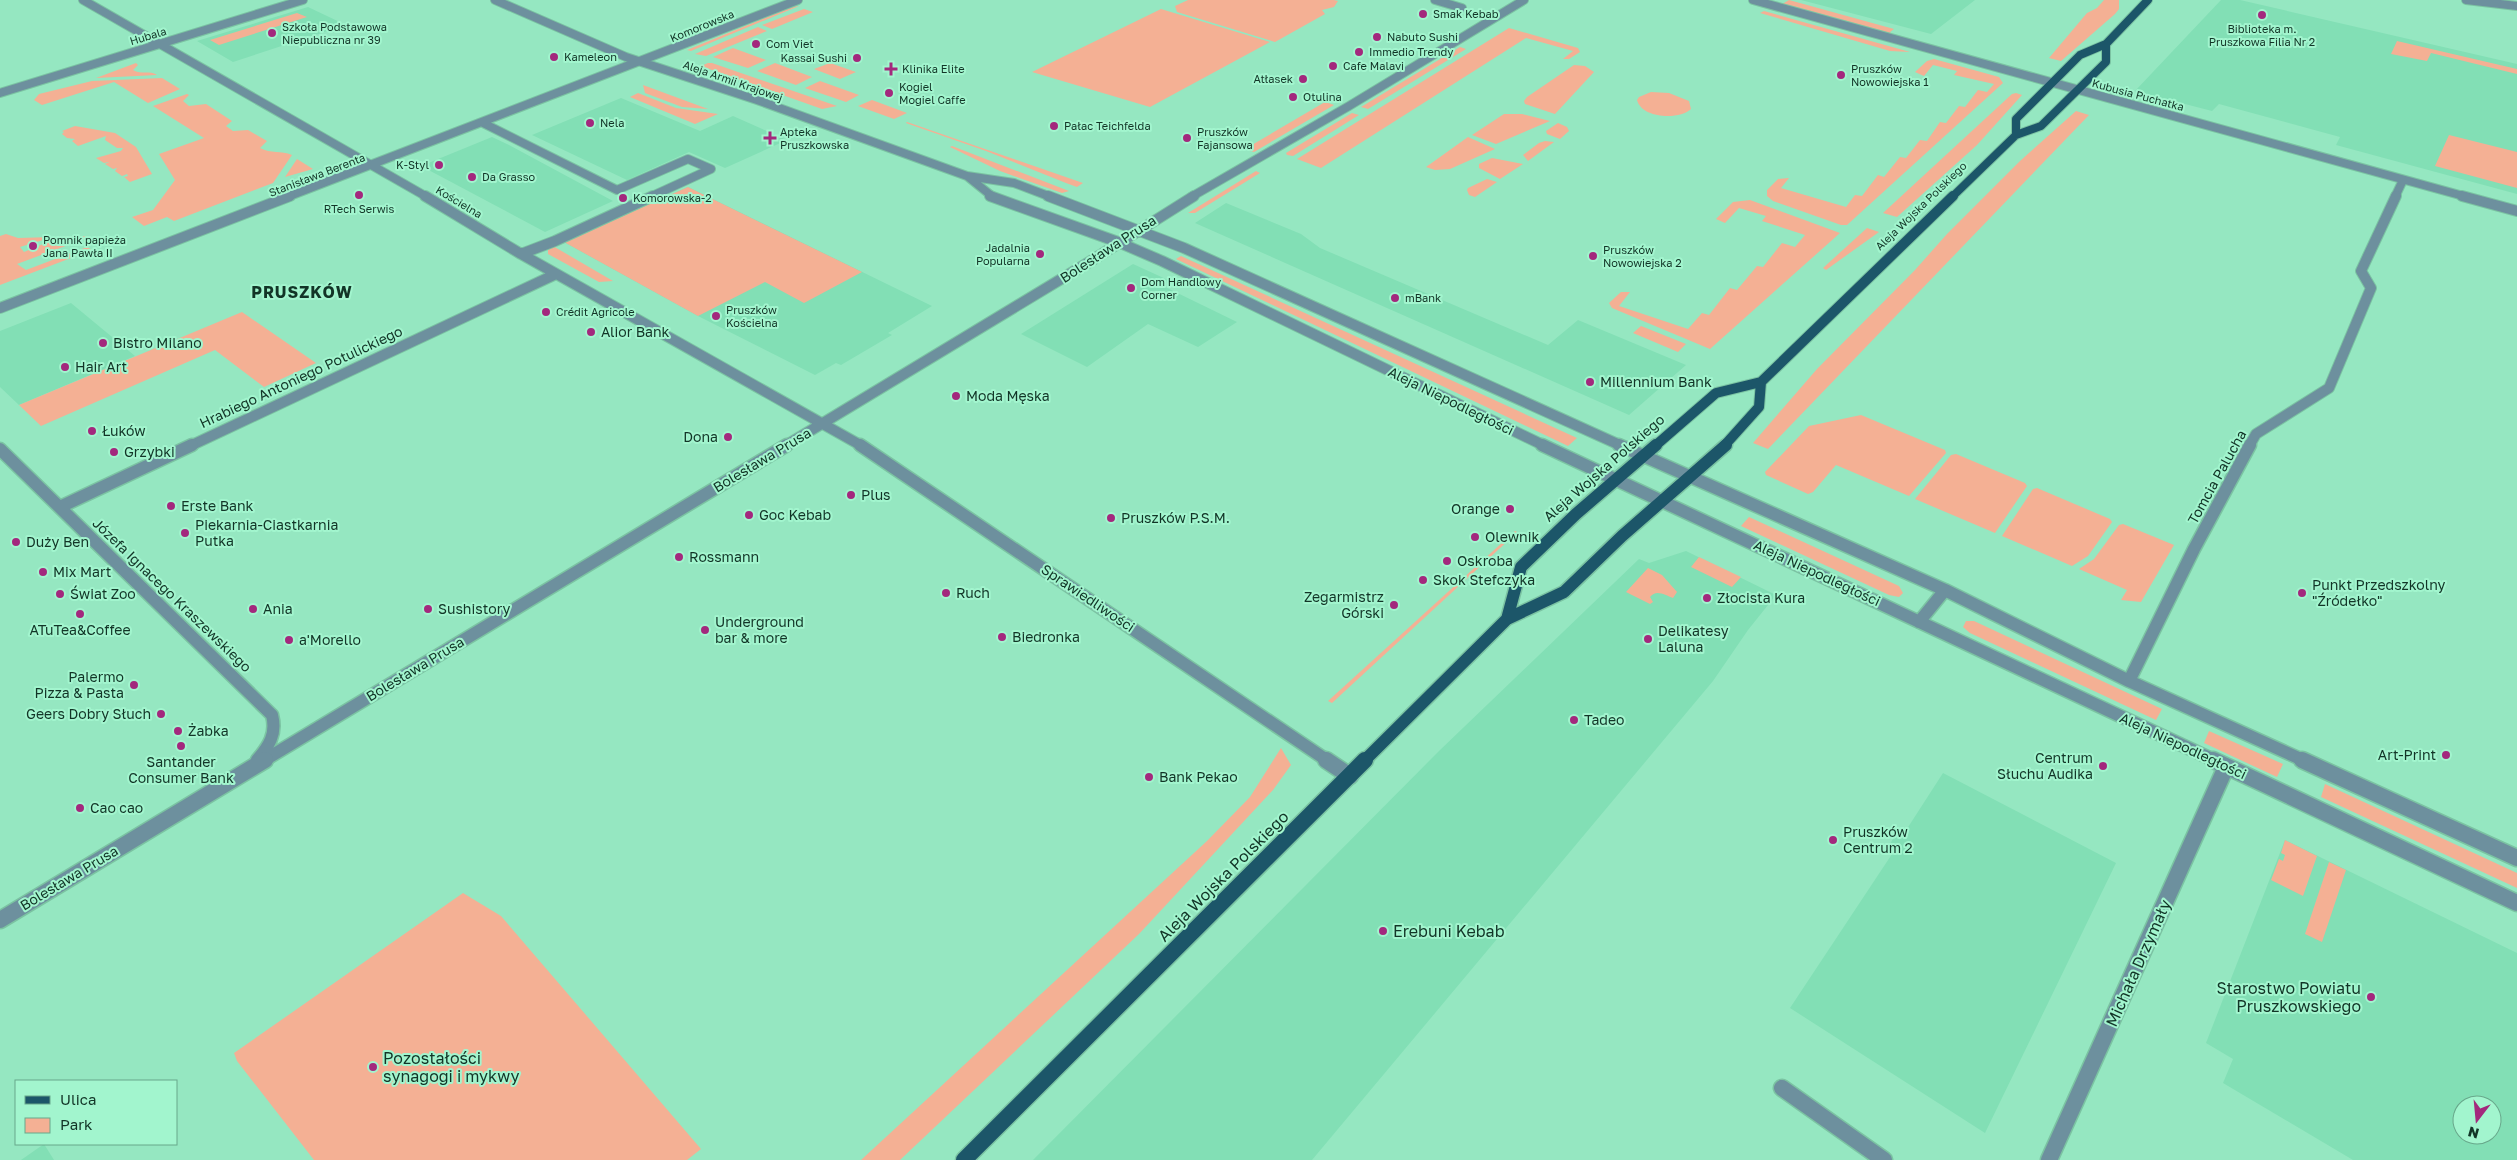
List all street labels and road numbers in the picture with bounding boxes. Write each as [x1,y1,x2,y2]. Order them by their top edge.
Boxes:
street label: Komorowska [668,7,736,44]
street label: Hubala [128,24,168,47]
street label: Aleja Armii Krajowej [682,57,785,104]
street label: Kubusia Puchatka [2091,76,2186,113]
street label: Stanisława Berenta [267,150,367,199]
street label: Aleja Wojska Polskiego [1872,159,1969,252]
street label: Kościelna [434,183,485,220]
street label: Bolesława Prusa [1057,211,1159,286]
street label: Hrabiego Antoniego Potulickiego [197,322,405,431]
street label: Aleja Niepodległości [1386,363,1517,438]
street label: Aleja Wojska Polskiego [1540,411,1668,525]
street label: Bolesława Prusa [710,424,814,495]
street label: Tomcia Palucha [2184,427,2249,527]
street label: Józefa Ignacego Kraszewskiego [89,514,255,675]
street label: Aleja Niepodległości [1751,536,1883,609]
street label: Sprawiedliwości [1038,560,1138,635]
street label: Bolesława Prusa [363,633,467,704]
street label: Aleja Niepodległości [2117,709,2249,782]
street label: Aleja Wojska Polskiego [1154,807,1292,945]
street label: Bolesława Prusa [17,842,121,913]
street label: Michała Drzymały [2101,896,2175,1030]

